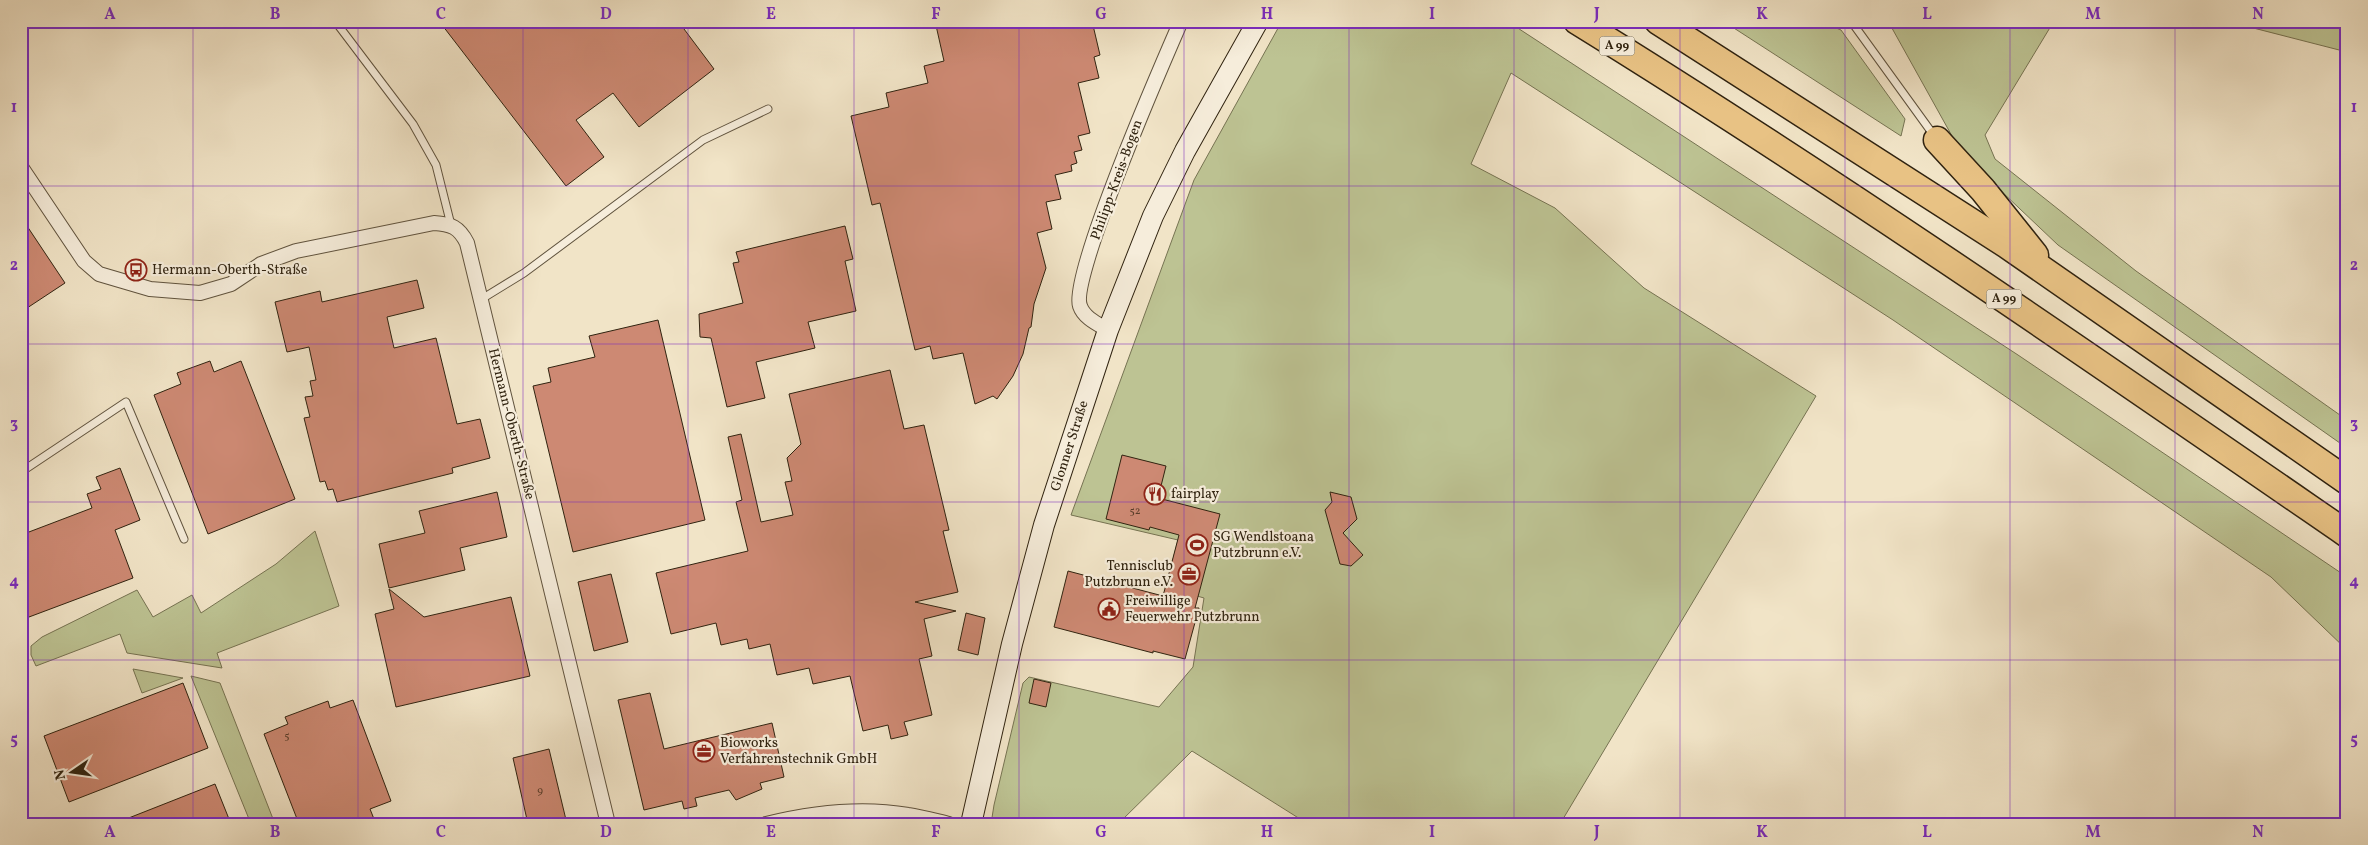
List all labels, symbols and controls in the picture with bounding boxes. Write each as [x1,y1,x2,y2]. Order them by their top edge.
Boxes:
text: A [104,4,116,26]
text: B [270,4,281,26]
text: C [436,4,446,26]
text: D [600,4,612,26]
text: E [766,4,776,26]
text: F [931,4,941,26]
text: G [1095,4,1107,26]
text: H [1261,4,1273,26]
text: I [1429,4,1435,26]
text: J [1593,4,1600,26]
text: K [1756,4,1768,26]
text: L [1922,4,1932,26]
text: M [2085,4,2101,26]
text: N [2252,4,2264,26]
road number: A 99 [1600,36,1634,56]
text: 1 [11,97,17,119]
text: 1 [2351,97,2357,119]
street label: Philipp-Kreis-Bogen [1086,117,1148,243]
text: 2 [10,255,18,277]
text: 2 [2350,255,2358,277]
bus stop icon: Hermann-Oberth-Straße [124,258,148,282]
place label: Hermann-Oberth-Straße [152,261,308,280]
road number: A 99 [1986,290,2022,308]
street label: Hermann-Oberth-Straße [483,346,539,502]
street label: Glonner Straße [1046,398,1094,494]
text: 3 [10,413,18,435]
text: 3 [2350,413,2358,435]
restaurant icon: fairplay [1143,482,1167,506]
place label: fairplay [1171,485,1219,504]
house number: 52 [1129,504,1141,519]
place label: SG Wendlstoana Putzbrunn e.V. [1213,528,1314,563]
sports icon: SG Wendlstoana Putzbrunn e.V. [1185,533,1209,557]
place label: Tennisclub Putzbrunn e.V. [1085,557,1173,592]
office icon: Tennisclub Putzbrunn e.V. [1177,562,1201,586]
text: 4 [9,571,19,593]
text: 4 [2349,571,2359,593]
place label: Freiwillige Feuerwehr Putzbrunn [1125,592,1260,627]
public building icon: Freiwillige Feuerwehr Putzbrunn [1097,597,1121,621]
text: 5 [10,729,18,751]
house number: 5 [284,729,290,744]
text: 5 [2350,729,2358,751]
place label: Bioworks Verfahrenstechnik GmbH [720,734,877,769]
office icon: Bioworks Verfahrenstechnik GmbH [692,739,716,763]
north arrow [48,748,98,798]
text: N [50,767,71,782]
house number: 9 [537,784,543,799]
text: A [104,822,116,844]
text: B [270,822,281,844]
text: C [436,822,446,844]
text: D [600,822,612,844]
text: E [766,822,776,844]
text: F [931,822,941,844]
text: G [1095,822,1107,844]
text: H [1261,822,1273,844]
text: I [1429,822,1435,844]
text: J [1593,822,1600,844]
text: K [1756,822,1768,844]
text: L [1922,822,1932,844]
text: M [2085,822,2101,844]
text: N [2252,822,2264,844]

